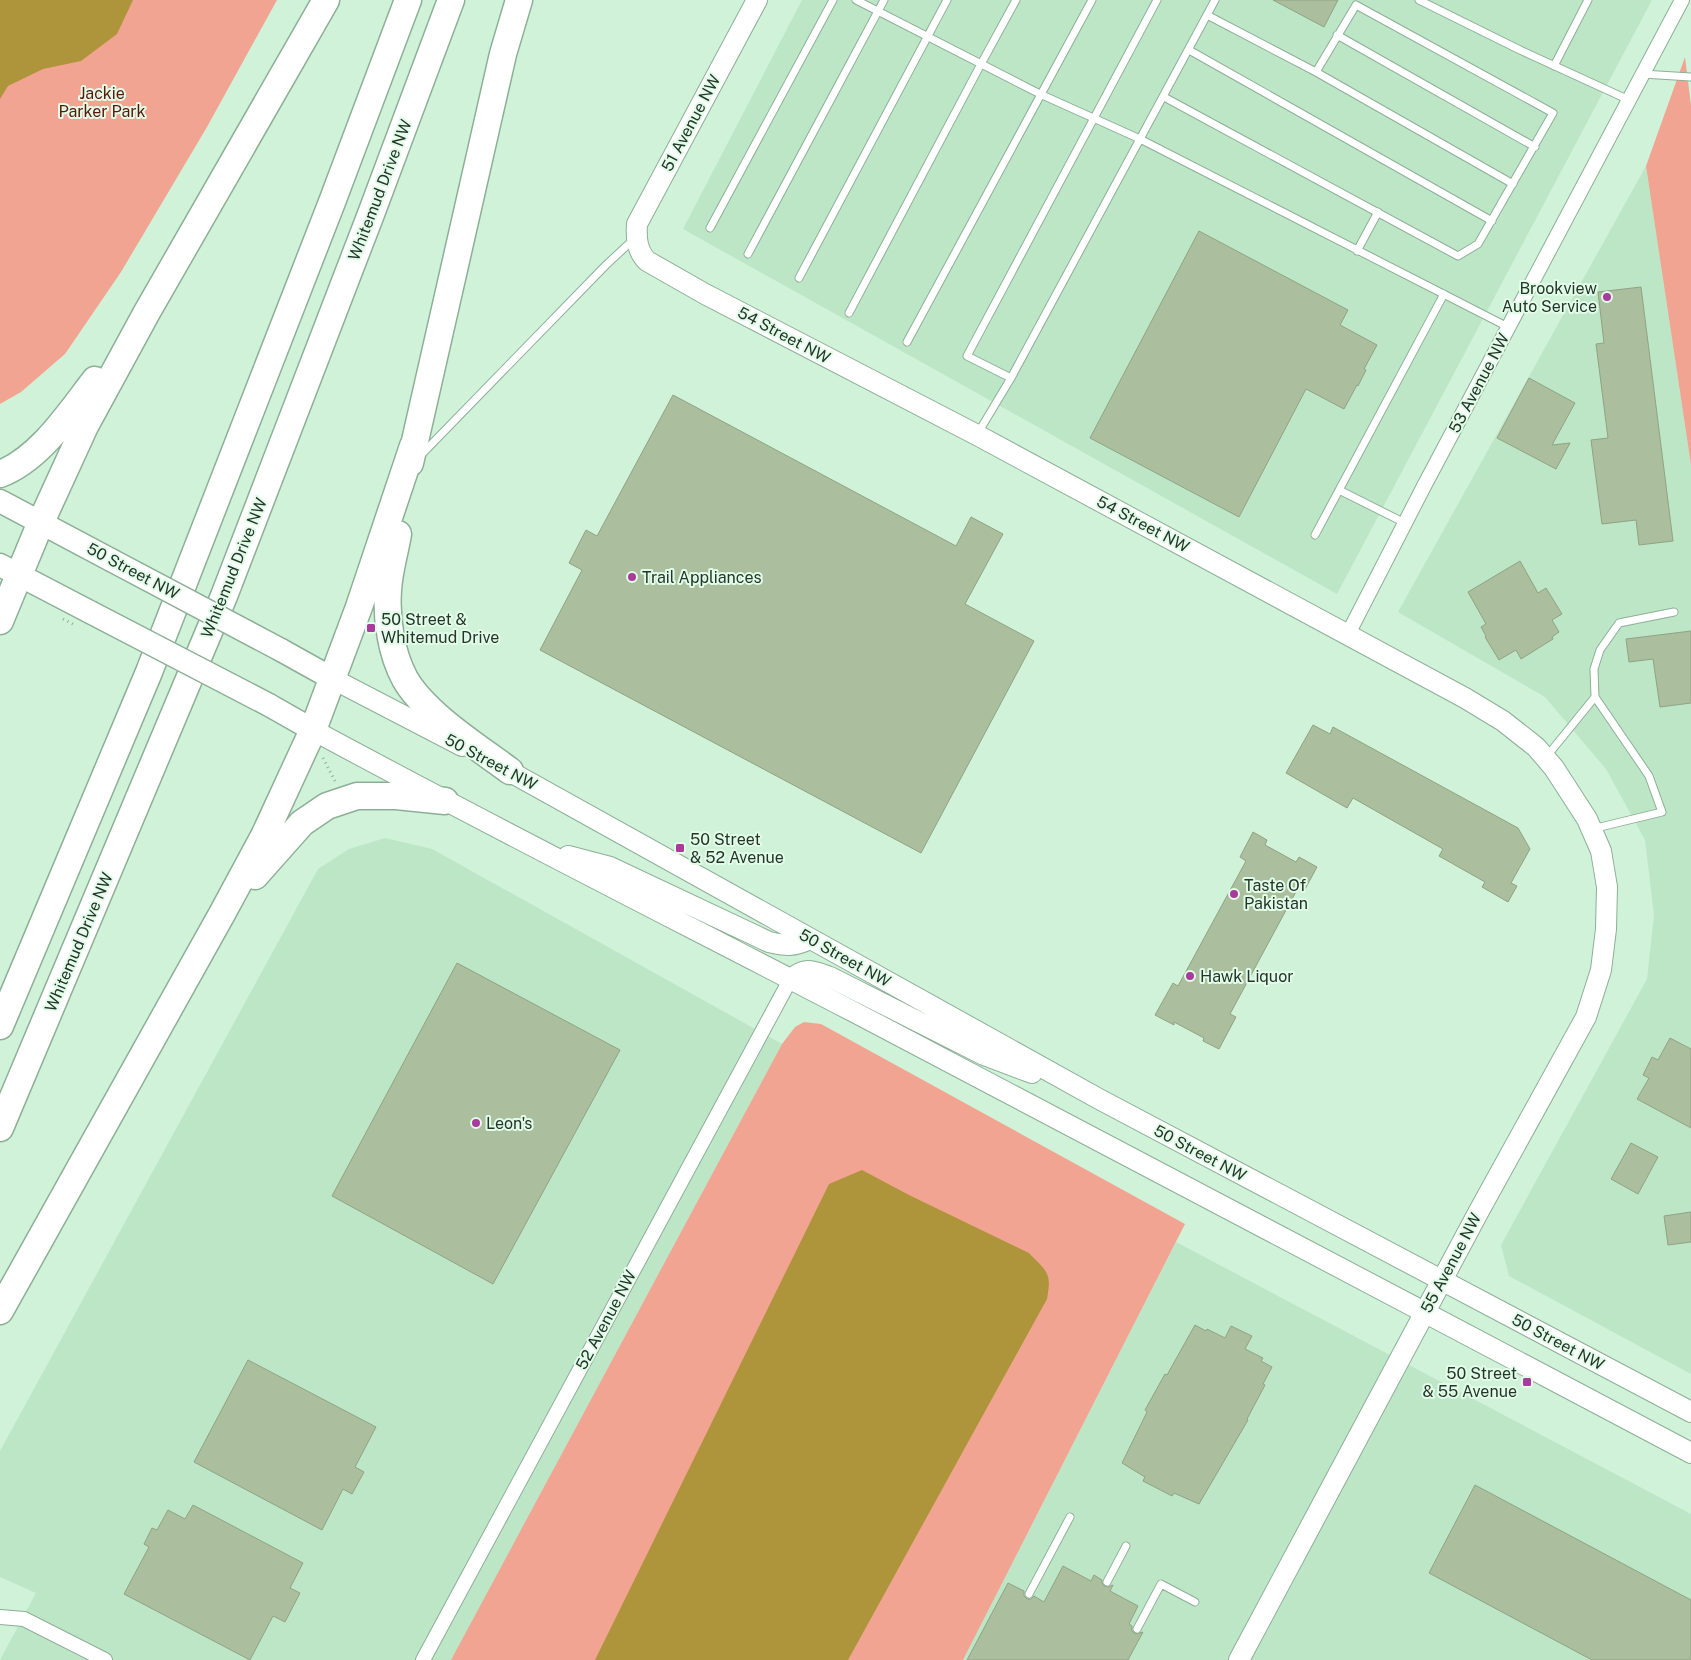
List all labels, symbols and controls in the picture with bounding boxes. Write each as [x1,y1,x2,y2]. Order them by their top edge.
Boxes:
street label: 51 Avenue NW [658,71,724,175]
park label: Jackie Parker Park [58,84,146,121]
street label: Whitemud Drive NW [344,117,416,263]
place label: Brookview Auto Service [1502,279,1598,316]
marker: Brookview Auto Service [1601,291,1613,303]
street label: 54 Street NW [734,303,834,367]
street label: 53 Avenue NW [1445,330,1513,436]
street label: 54 Street NW [1093,492,1193,556]
street label: Whitemud Drive NW [197,495,271,641]
street label: 50 Street NW [84,539,182,603]
place label: Trail Appliances [642,568,762,587]
marker: Trail Appliances [626,571,638,583]
place label: 50 Street & Whitemud Drive [381,610,499,647]
marker: 50 Street & Whitemud Drive [365,622,377,634]
street label: 50 Street NW [442,730,540,794]
place label: 50 Street & 52 Avenue [690,830,784,867]
marker: 50 Street & 52 Avenue [674,842,686,854]
street label: Whitemud Drive NW [41,869,117,1015]
place label: Taste Of Pakistan [1244,876,1308,913]
marker: Taste Of Pakistan [1228,888,1240,900]
street label: 50 Street NW [796,925,894,991]
place label: Hawk Liquor [1200,967,1293,986]
marker: Hawk Liquor [1184,970,1196,982]
place label: Leon's [486,1114,532,1133]
marker: Leon's [470,1117,482,1129]
street label: 50 Street NW [1151,1121,1249,1185]
street label: 55 Avenue NW [1417,1210,1485,1316]
street label: 52 Avenue NW [572,1267,640,1373]
street label: 50 Street NW [1509,1310,1607,1374]
place label: 50 Street & 55 Avenue [1422,1364,1517,1401]
marker: 50 Street & 55 Avenue [1521,1376,1533,1388]

